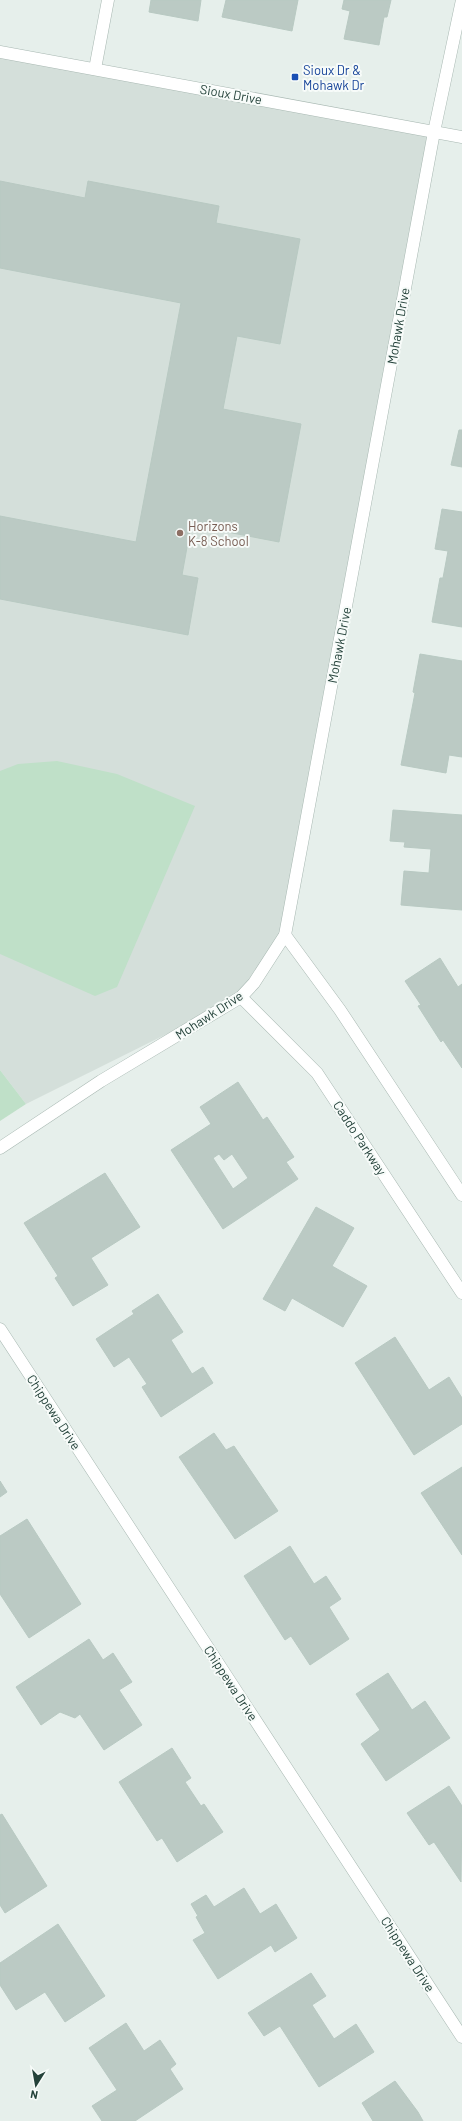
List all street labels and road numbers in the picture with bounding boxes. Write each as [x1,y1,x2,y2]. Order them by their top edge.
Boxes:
street label: Sioux Drive [199,81,263,107]
street label: Mohawk Drive [383,286,413,366]
street label: Mohawk Drive [324,605,354,685]
street label: Mohawk Drive [172,987,246,1043]
street label: Caddo Parkway [330,1098,390,1178]
street label: Chippewa Drive [24,1371,84,1453]
street label: Chippewa Drive [201,1642,261,1724]
street label: Chippewa Drive [378,1913,438,1995]

